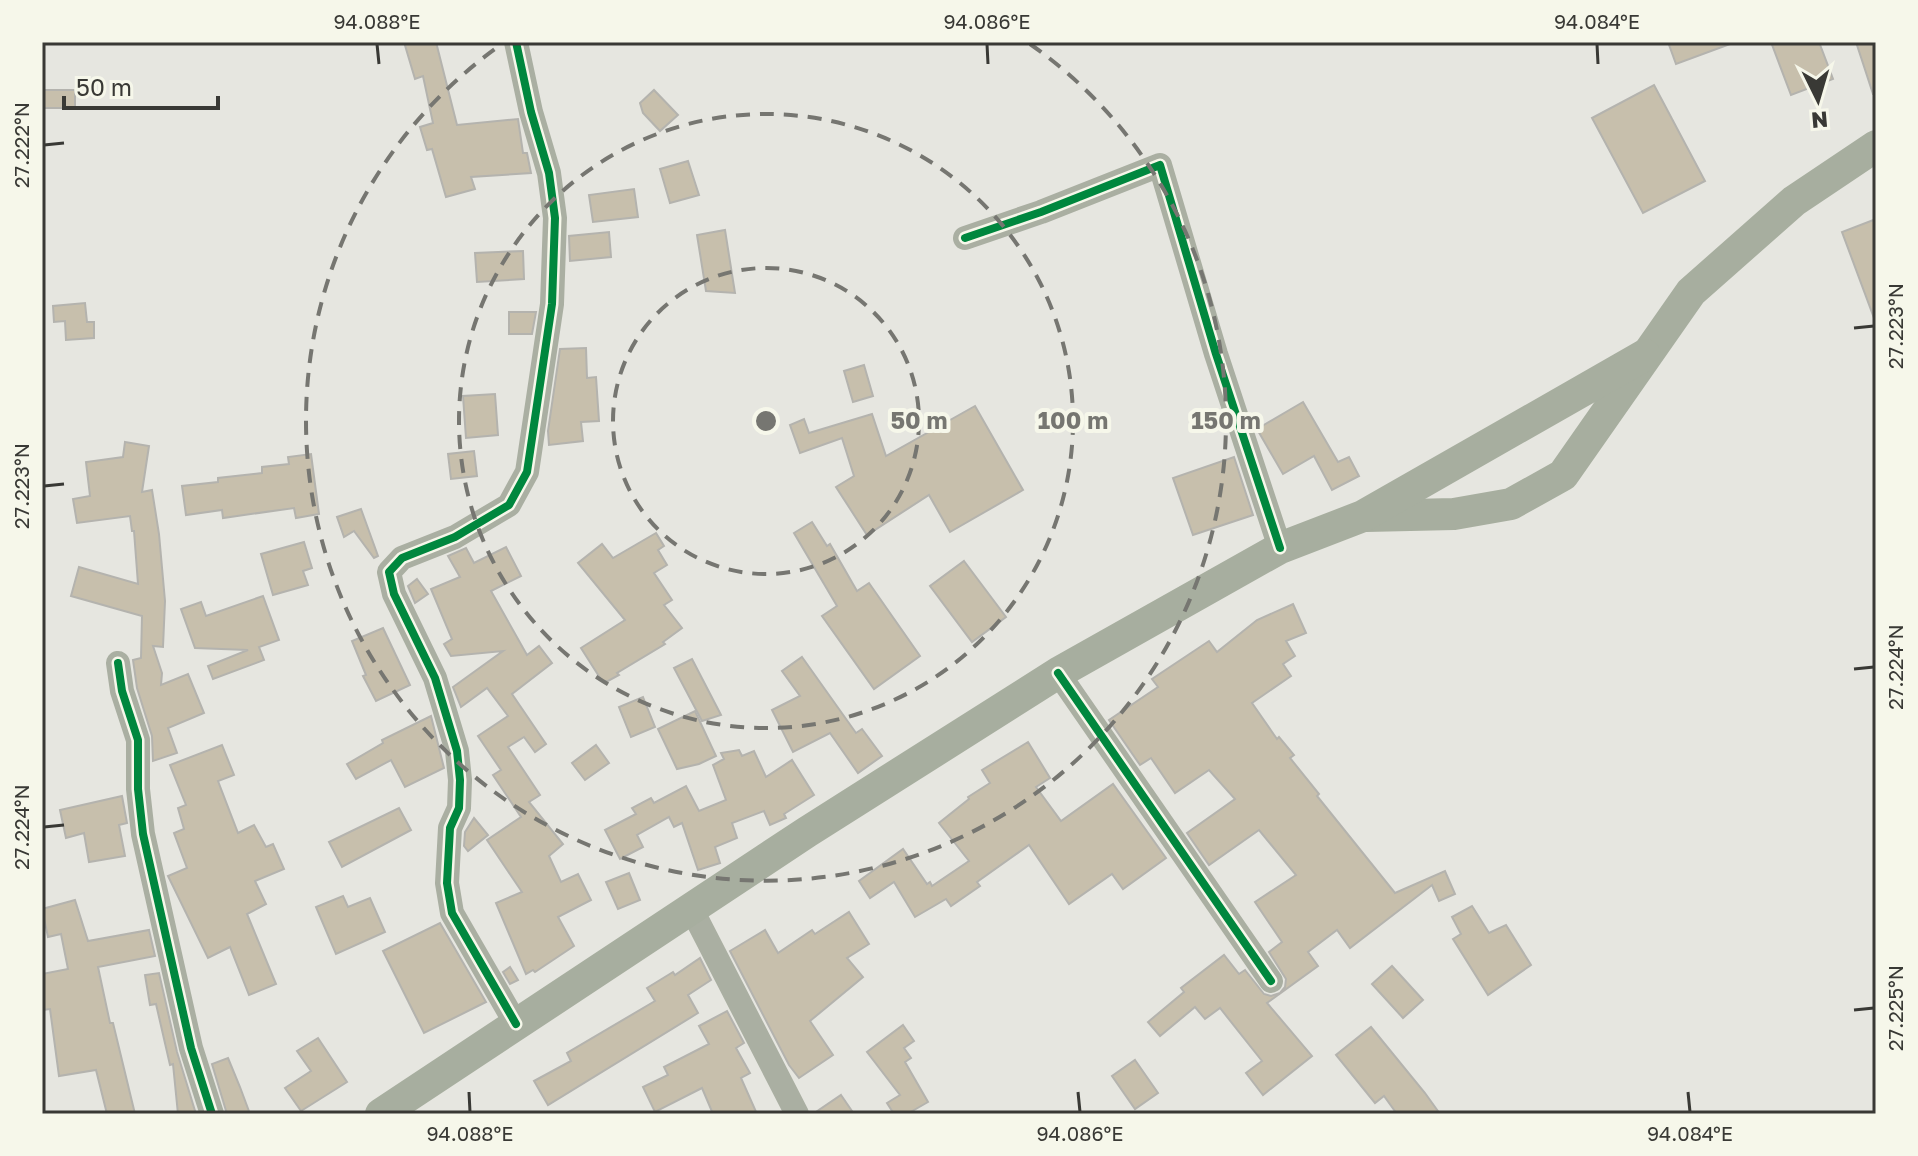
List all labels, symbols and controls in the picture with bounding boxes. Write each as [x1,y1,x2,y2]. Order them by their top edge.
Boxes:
text: 94.088°E [333,9,421,33]
text: 94.086°E [944,9,1031,33]
text: 94.084°E [1554,9,1640,33]
scale bar [64,60,218,110]
north arrow [1778,60,1858,140]
text: 50 m [76,72,132,101]
text: 27.222°N [9,102,33,188]
text: N [1810,106,1829,135]
text: 27.223°N [1883,283,1907,369]
text: 50 m [890,405,948,434]
text: 100 m [1038,405,1108,434]
text: 150 m [1191,405,1261,434]
centre of rings [752,407,780,435]
text: 27.223°N [9,443,33,529]
text: 27.224°N [1883,624,1907,710]
text: 27.224°N [9,784,33,870]
text: 27.225°N [1883,965,1907,1051]
text: 94.088°E [426,1121,514,1145]
text: 94.086°E [1037,1121,1124,1145]
text: 94.084°E [1647,1121,1733,1145]

